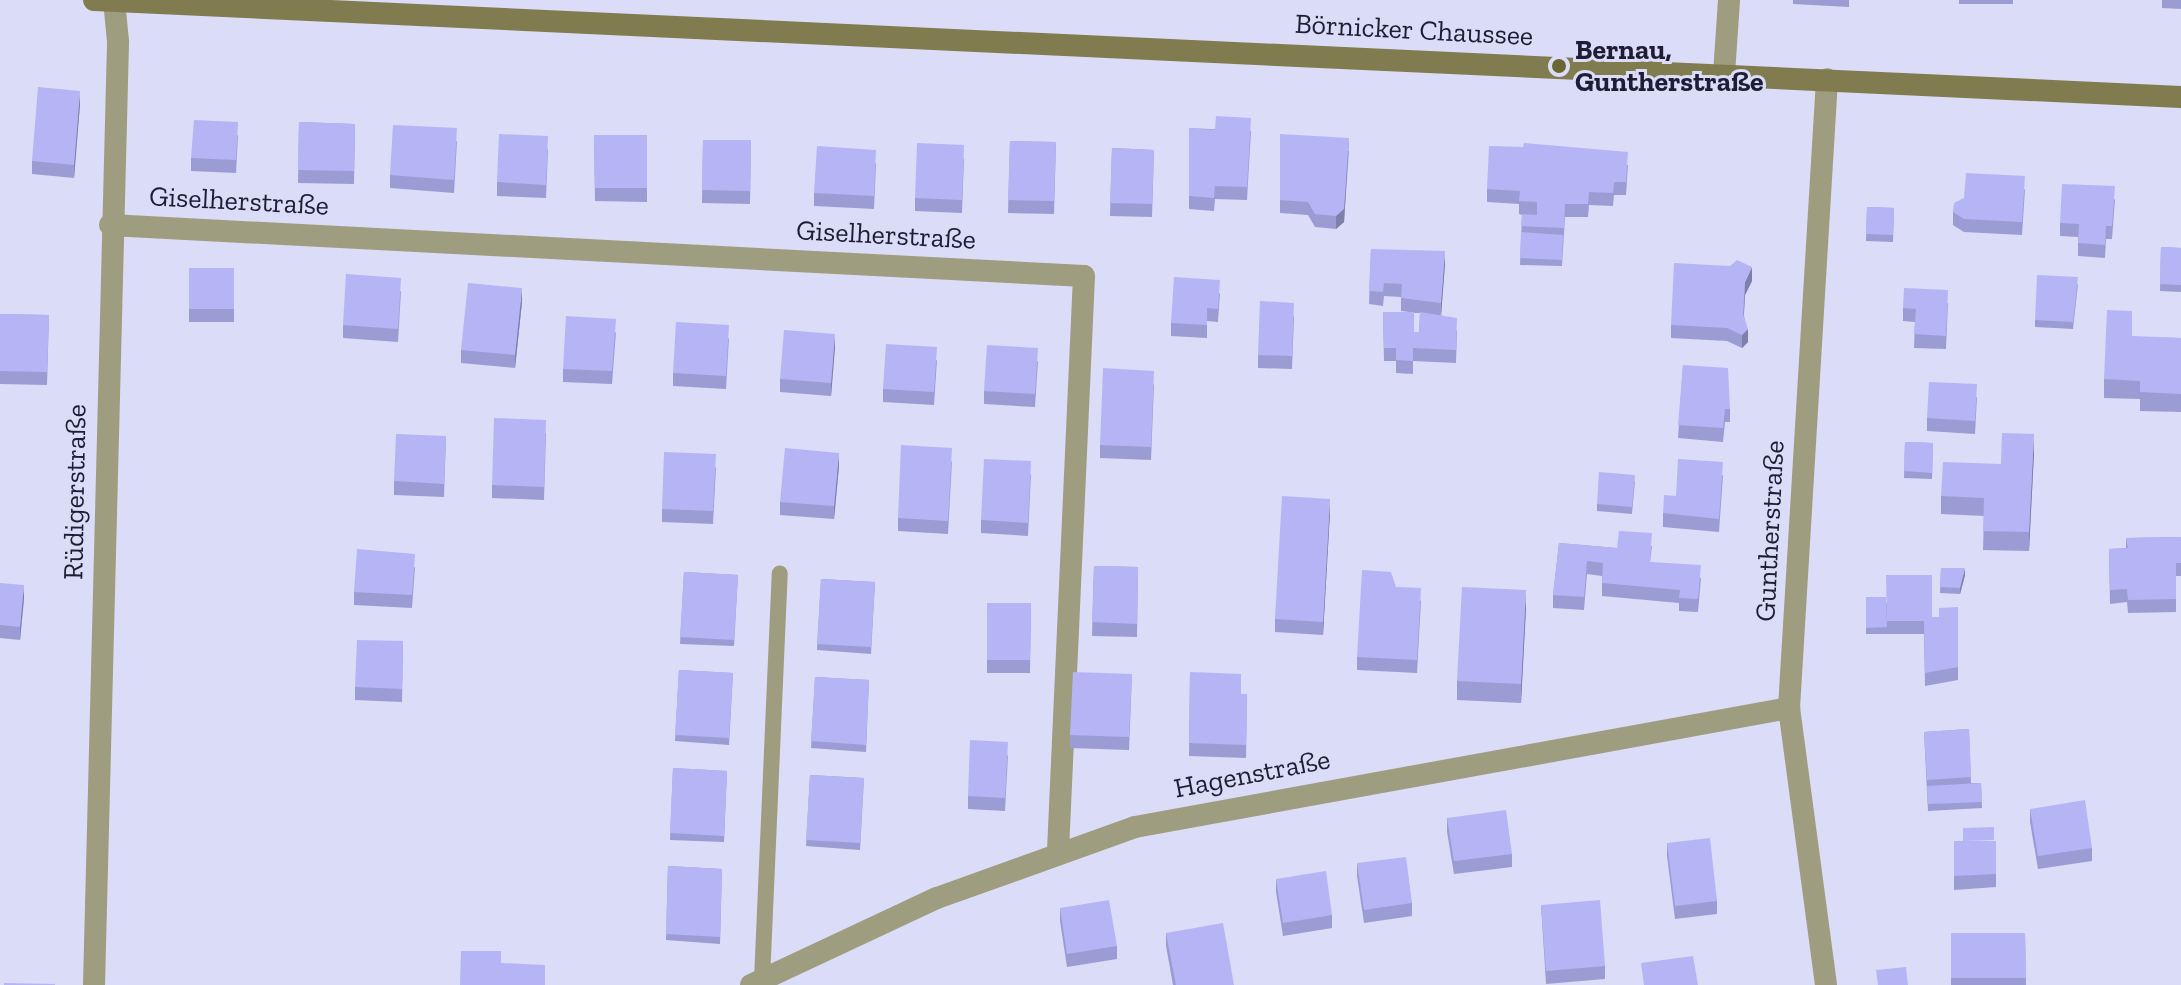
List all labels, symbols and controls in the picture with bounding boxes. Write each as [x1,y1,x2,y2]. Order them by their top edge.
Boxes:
street label: Börnicker Chaussee [1294,7,1534,53]
place label: Bernau, Guntherstraße [1575,33,1764,99]
marker: Bernau, Guntherstraße [1550,57,1568,75]
street label: Giselherstraße [148,180,330,222]
street label: Giselherstraße [795,214,977,256]
street label: Rüdigerstraße [57,404,93,580]
street label: Guntherstraße [1748,440,1792,622]
street label: Hagenstraße [1171,742,1333,806]

